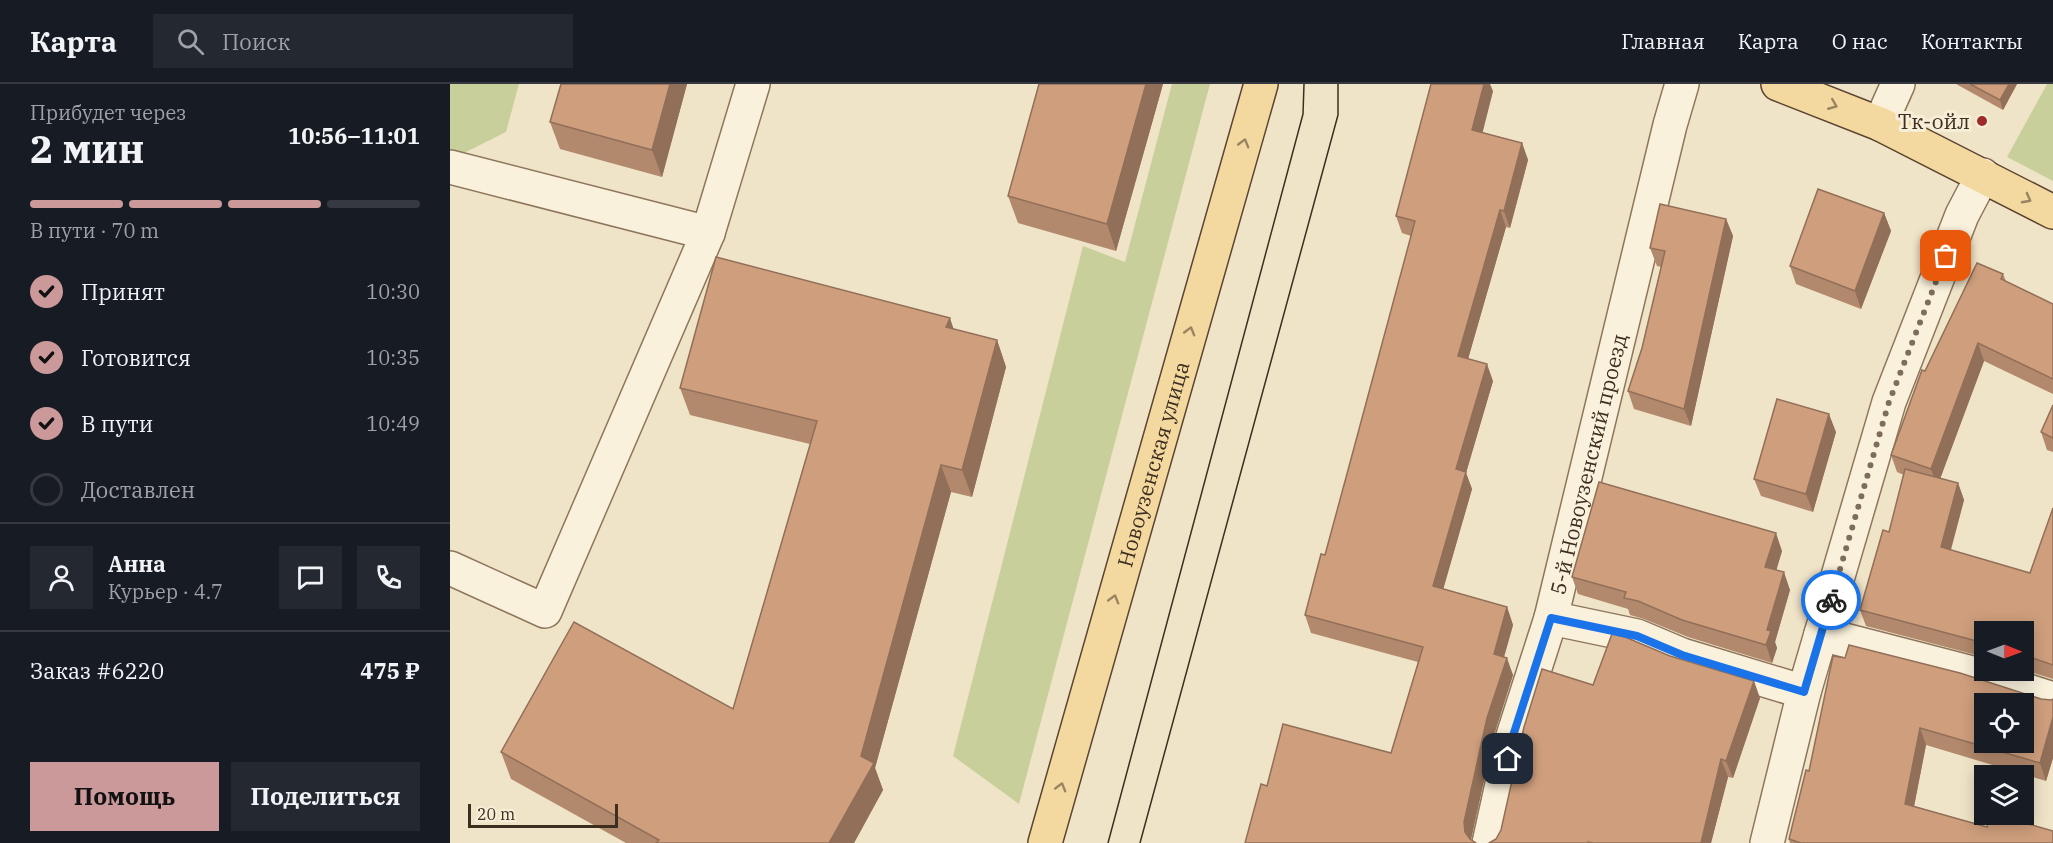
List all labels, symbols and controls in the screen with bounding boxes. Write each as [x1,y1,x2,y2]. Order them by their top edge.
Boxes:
search box [153,14,573,68]
text: Карта [30,23,117,60]
icon: search [174,25,207,58]
text: Поиск [222,27,290,56]
text: Главная [1621,27,1705,55]
text: Карта [1738,27,1799,55]
text: О нас [1832,27,1888,55]
text: Контакты [1921,27,2023,55]
one-way arrow [1827,98,1838,110]
text: Прибудет через [30,99,186,126]
place label: Тк-ойл [1898,107,1970,135]
marker: Тк-ойл [1975,114,1989,128]
text: 10:56–11:01 [288,121,420,150]
text: 2 мин [30,123,144,174]
one-way arrow [1237,138,1249,149]
one-way arrow [2021,192,2032,203]
text: В пути · 70 m [30,217,159,244]
pin [1920,230,1971,281]
icon: bag [1929,239,1962,272]
icon: check [30,275,63,308]
text: Принят [81,277,165,306]
text: 10:30 [366,278,420,305]
one-way arrow [1183,326,1196,336]
street label: 5-й Новоузенский проезд [1543,331,1633,597]
icon: check [30,341,63,374]
text: Готовится [81,343,191,372]
text: 10:35 [366,344,420,371]
street label: Новоузенская улица [1110,358,1195,570]
icon: check [30,407,63,440]
text: В пути [81,409,153,438]
text: 10:49 [366,410,420,437]
text: Доставлен [81,475,195,504]
button: person [30,546,93,609]
button: chat [279,546,342,609]
button: phone [357,546,420,609]
text: Анна [108,549,166,578]
courier [1801,570,1861,630]
text: Курьер · 4.7 [108,578,223,605]
icon: bike [1815,584,1848,617]
one-way arrow [1107,594,1119,605]
north arrow [1974,621,2034,681]
map controls [1974,621,2034,825]
text: Заказ #6220 [30,656,164,685]
text: 475 ₽ [360,656,420,685]
button: locate [1974,693,2034,753]
pin [1482,733,1533,784]
icon: home [1491,742,1524,775]
button: Помощь [30,762,219,831]
button: Поделиться [231,762,420,831]
button: layers [1974,765,2034,825]
one-way arrow [1054,782,1066,793]
scale bar [468,801,618,828]
text: 20 m [477,804,515,824]

